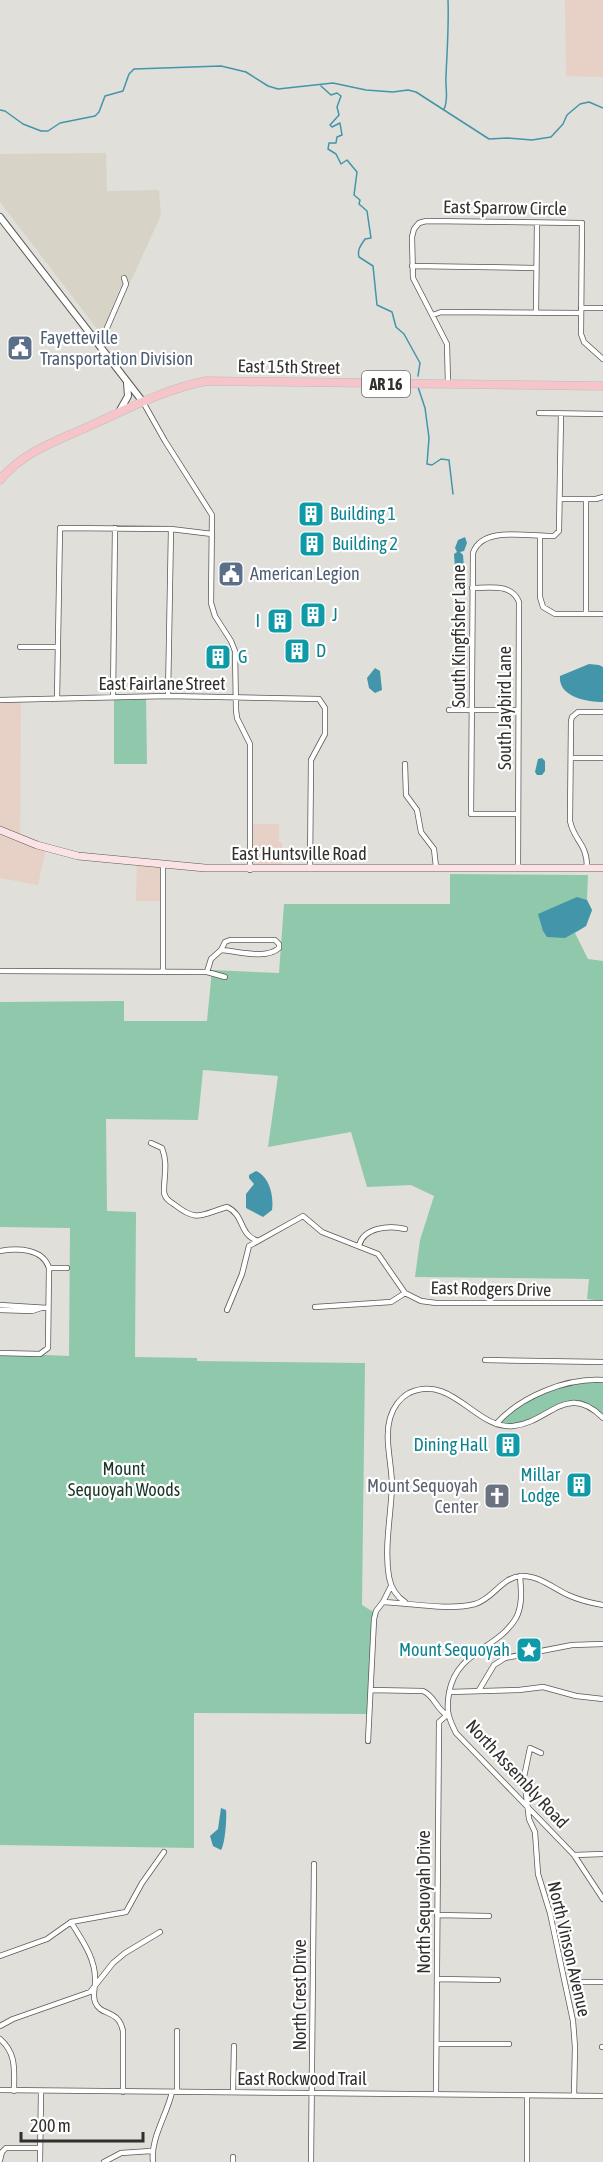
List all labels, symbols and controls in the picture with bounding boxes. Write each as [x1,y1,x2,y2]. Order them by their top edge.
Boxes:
street label: East Sparrow Circle [443,196,567,219]
place label: Fayetteville Transportation Division [40,327,193,369]
public building icon: Fayetteville Transportation Division [5,333,35,363]
street label: East 15th Street [237,355,341,378]
road number: AR 16 [362,371,410,397]
building icon: Building 1 [296,499,326,529]
place label: Building 1 [330,503,396,524]
building icon: Building 2 [297,529,327,559]
place label: Building 2 [332,533,398,554]
public building icon: American Legion [216,559,246,589]
place label: American Legion [250,563,360,584]
street label: South Kingfisher Lane [448,565,469,707]
building icon: J [298,600,328,630]
place label: J [332,604,338,625]
building icon: I [265,606,295,636]
place label: I [255,610,260,631]
building icon: D [282,636,312,666]
place label: D [316,640,326,661]
building icon: G [203,642,233,672]
place label: G [238,646,248,667]
street label: South Jaybird Lane [494,646,515,770]
street label: East Fairlane Street [99,673,225,694]
street label: East Huntsville Road [231,843,367,864]
street label: East Rodgers Drive [431,1277,552,1300]
building icon: Dining Hall [493,1430,523,1460]
place label: Dining Hall [414,1434,488,1455]
park label: Mount Sequoyah Woods [68,1458,180,1500]
place label: Millar Lodge [520,1464,561,1506]
building icon: Millar Lodge [564,1470,594,1500]
place label: Mount Sequoyah Center [367,1475,479,1517]
church icon: Mount Sequoyah Center [482,1481,512,1511]
place icon: Mount Sequoyah [514,1635,544,1665]
place label: Mount Sequoyah [399,1639,510,1660]
street label: North Assembly Road [462,1715,573,1832]
street label: North Sequoyah Drive [413,1830,434,1974]
street label: North Vinson Avenue [544,1879,595,2019]
street label: North Crest Drive [289,1939,310,2051]
street label: East Rockwood Trail [237,2068,367,2089]
scale bar [21,2105,142,2143]
text: 200 m [30,2115,71,2136]

